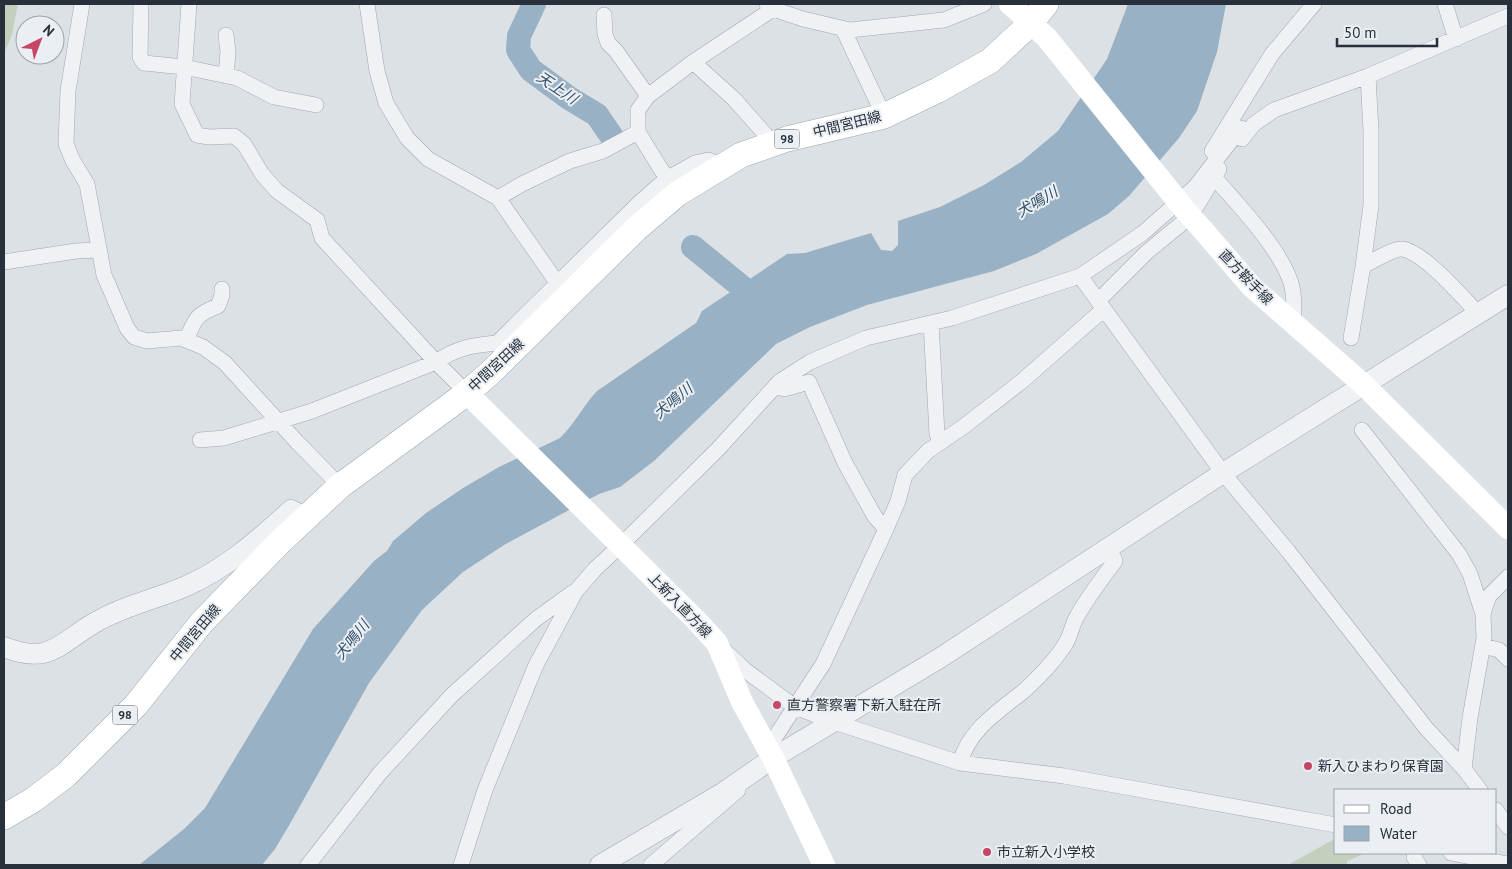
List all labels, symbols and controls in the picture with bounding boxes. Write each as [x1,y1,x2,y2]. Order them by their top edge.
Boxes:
north arrow [15,15,65,65]
scale bar [1337,15,1437,47]
text: N [39,21,58,40]
text: 50 m [1344,23,1377,42]
water label: 天上川 [533,67,583,109]
street label: 中間宮田線 [811,107,883,141]
road number: 98 [774,130,800,148]
water label: 犬鳴川 [1013,181,1063,221]
street label: 直方鞍手線 [1215,246,1277,308]
street label: 中間宮田線 [464,335,528,395]
water label: 犬鳴川 [649,378,698,422]
street label: 上新入直方線 [644,569,716,641]
street label: 中間宮田線 [166,600,224,666]
water label: 犬鳴川 [330,615,374,663]
place label: 直方警察署下新入駐在所 [787,696,941,714]
marker: 直方警察署下新入駐在所 [771,699,783,711]
road number: 98 [112,706,138,724]
place label: 新入ひまわり保育園 [1318,757,1444,775]
marker: 新入ひまわり保育園 [1302,760,1314,772]
legend [1334,789,1497,854]
text: Road [1380,799,1412,818]
text: Water [1380,824,1417,843]
place label: 市立新入小学校 [997,843,1095,861]
marker: 市立新入小学校 [981,846,993,858]

